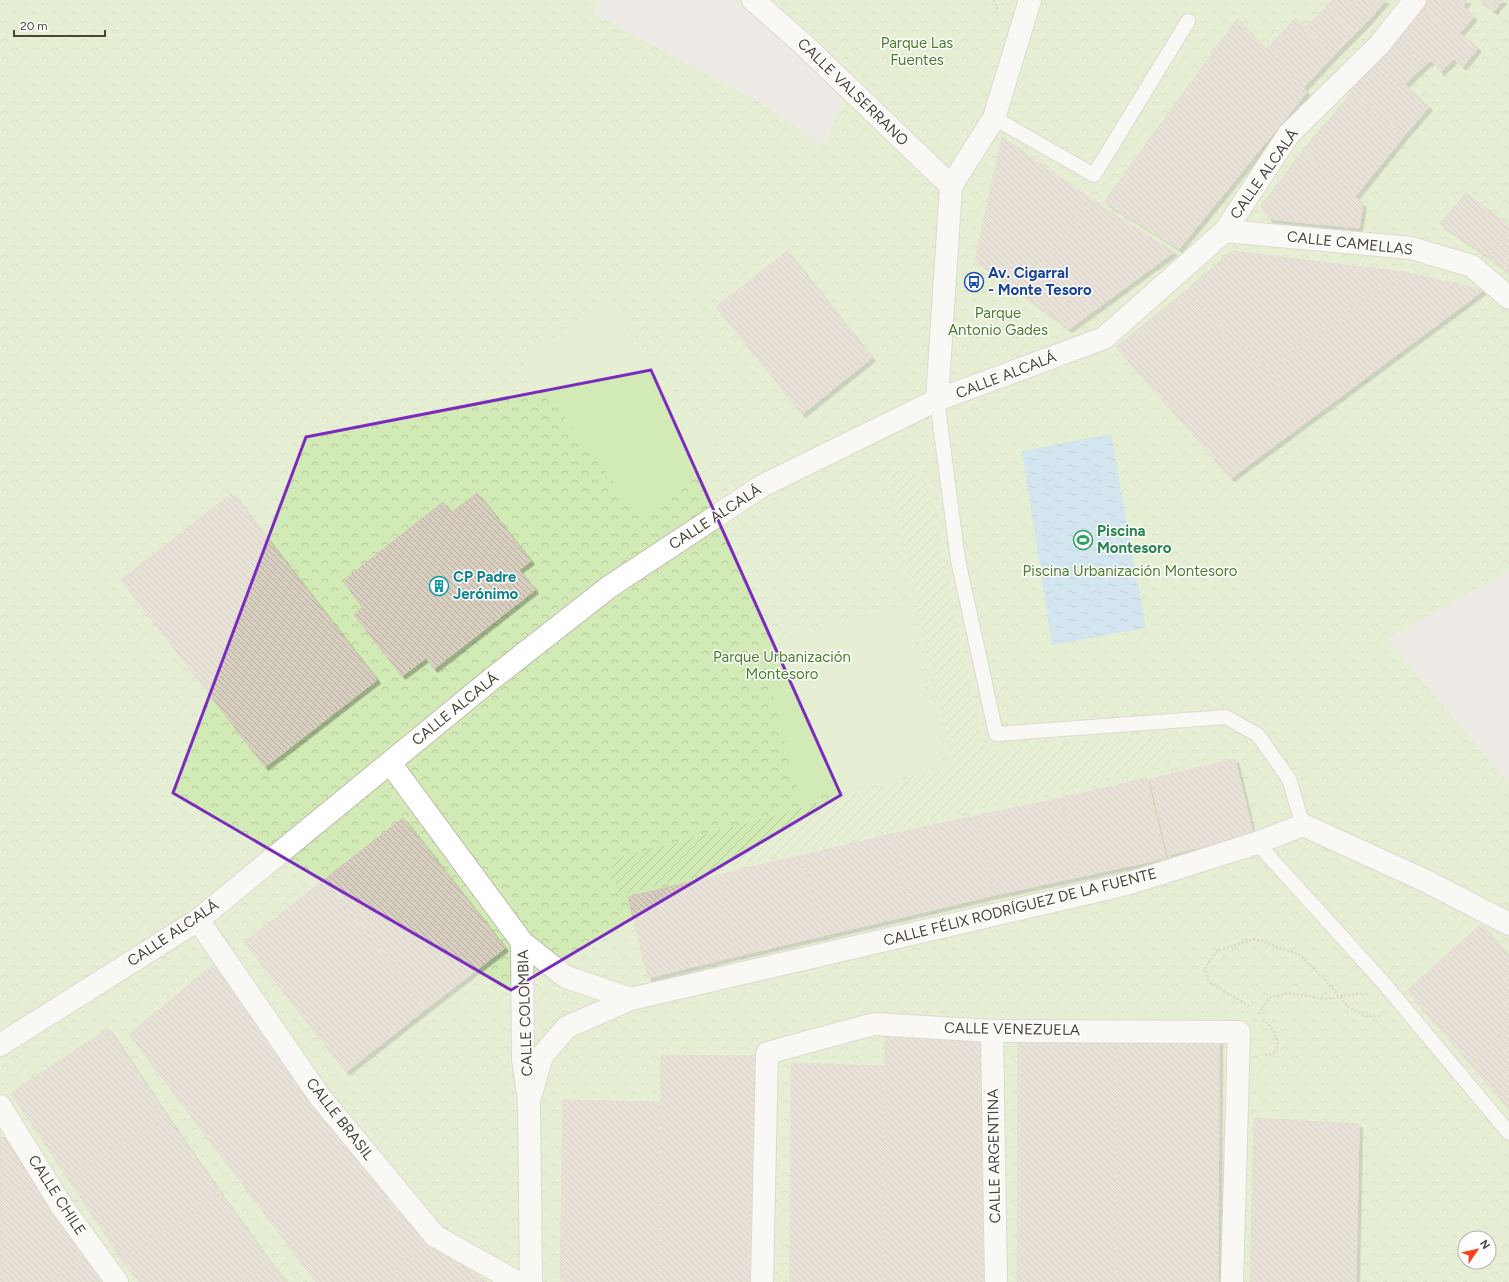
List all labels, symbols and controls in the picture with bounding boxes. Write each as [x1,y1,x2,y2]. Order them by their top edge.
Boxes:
scale bar [14,12,105,38]
text: 20 m [20,19,48,33]
street label: CALLE VALSERRANO [794,34,912,150]
park label: Parque Las Fuentes [881,34,953,69]
street label: CALLE ALCALÁ [1226,125,1302,223]
street label: CALLE CAMELLAS [1286,227,1414,259]
place label: Av. Cigarral - Monte Tesoro [988,264,1092,299]
bus stop icon: Av. Cigarral - Monte Tesoro [963,271,985,293]
park label: Parque Antonio Gades [948,304,1048,339]
street label: CALLE ALCALÁ [953,348,1059,402]
street label: CALLE ALCALÁ [666,481,764,553]
place label: Piscina Montesoro [1097,522,1172,557]
sports icon: Piscina Montesoro [1072,529,1094,551]
park label: Piscina Urbanización Montesoro [1023,562,1238,580]
place label: CP Padre Jerónimo [453,568,519,603]
building icon: CP Padre Jerónimo [428,575,450,597]
park label: Parque Urbanización Montesoro [713,648,851,683]
street label: CALLE ALCALÁ [408,669,502,749]
street label: CALLE FÉLIX RODRÍGUEZ DE LA FUENTE [882,864,1158,950]
street label: CALLE ALCALÁ [124,896,222,970]
street label: CALLE COLOMBIA [514,949,536,1077]
street label: CALLE VENEZUELA [944,1019,1080,1039]
street label: CALLE BRASIL [302,1074,378,1164]
street label: CALLE ARGENTINA [984,1089,1004,1223]
street label: CALLE CHILE [24,1152,90,1238]
north arrow [1457,1230,1497,1270]
text: N [1477,1238,1493,1252]

